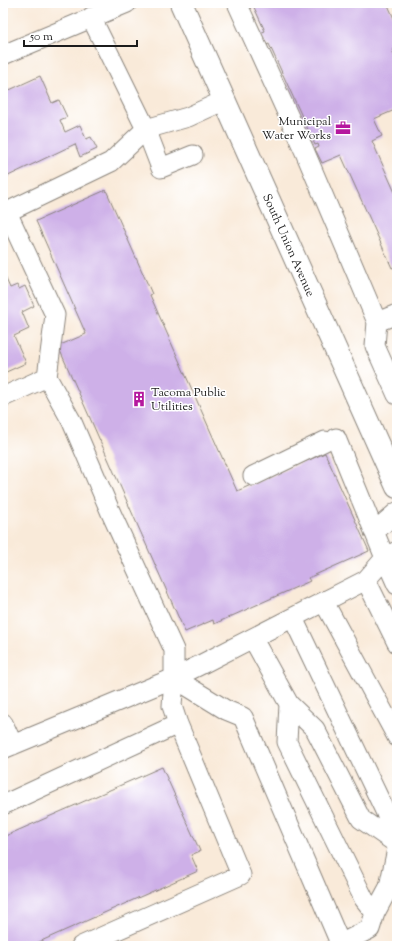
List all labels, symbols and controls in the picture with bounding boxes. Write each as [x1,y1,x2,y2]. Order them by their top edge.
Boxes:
scale bar [24,22,137,48]
text: 50 m [29,28,53,46]
place label: Municipal Water Works [262,113,332,145]
office icon: Municipal Water Works [334,119,352,137]
street label: South Union Avenue [257,191,319,300]
place label: Tacoma Public Utilities [151,384,226,416]
building icon: Tacoma Public Utilities [130,390,148,408]

